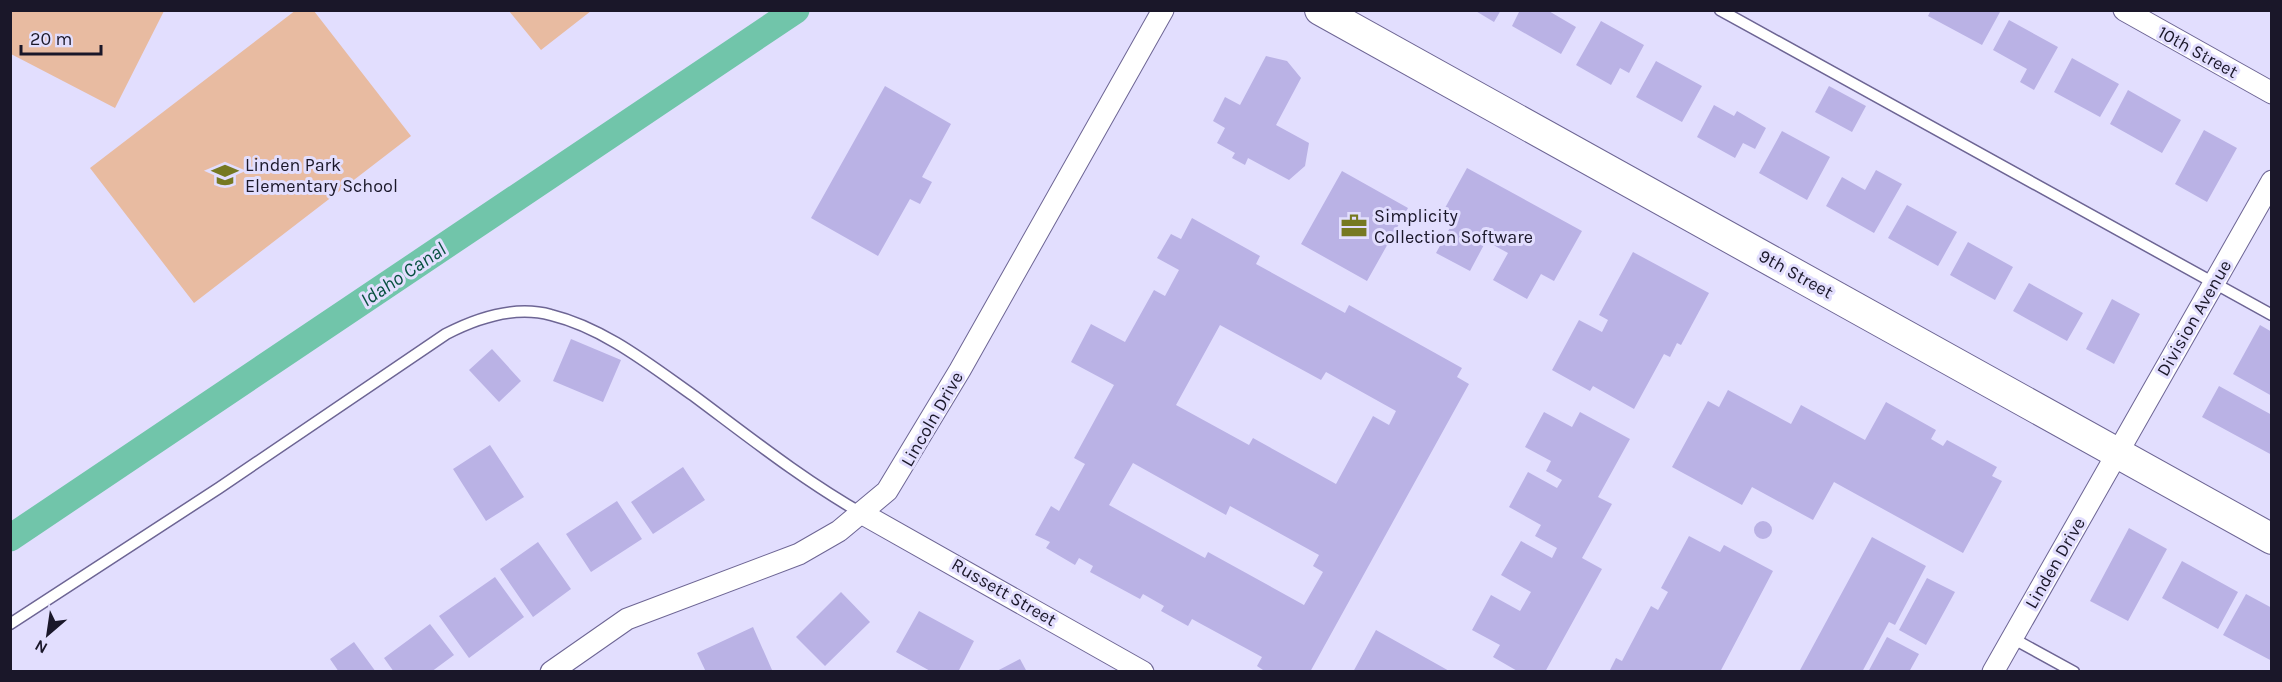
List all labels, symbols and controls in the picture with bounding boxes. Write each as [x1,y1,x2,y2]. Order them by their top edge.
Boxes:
scale bar [21,18,100,56]
street label: 10th Street [2154,21,2242,83]
text: 20 m [30,28,72,50]
place label: Linden Park Elementary School [245,154,398,197]
school or university icon: Linden Park Elementary School [210,160,240,190]
place label: Simplicity Collection Software [1374,205,1533,248]
office icon: Simplicity Collection Software [1339,211,1369,241]
water label: Idaho Canal [356,238,450,311]
street label: 9th Street [1755,245,1837,304]
street label: Division Avenue [2152,256,2236,380]
street label: Lincoln Drive [896,368,968,470]
street label: Linden Drive [2020,513,2090,613]
street label: Russett Street [948,553,1060,631]
north arrow [18,604,78,664]
text: N [31,636,51,658]

